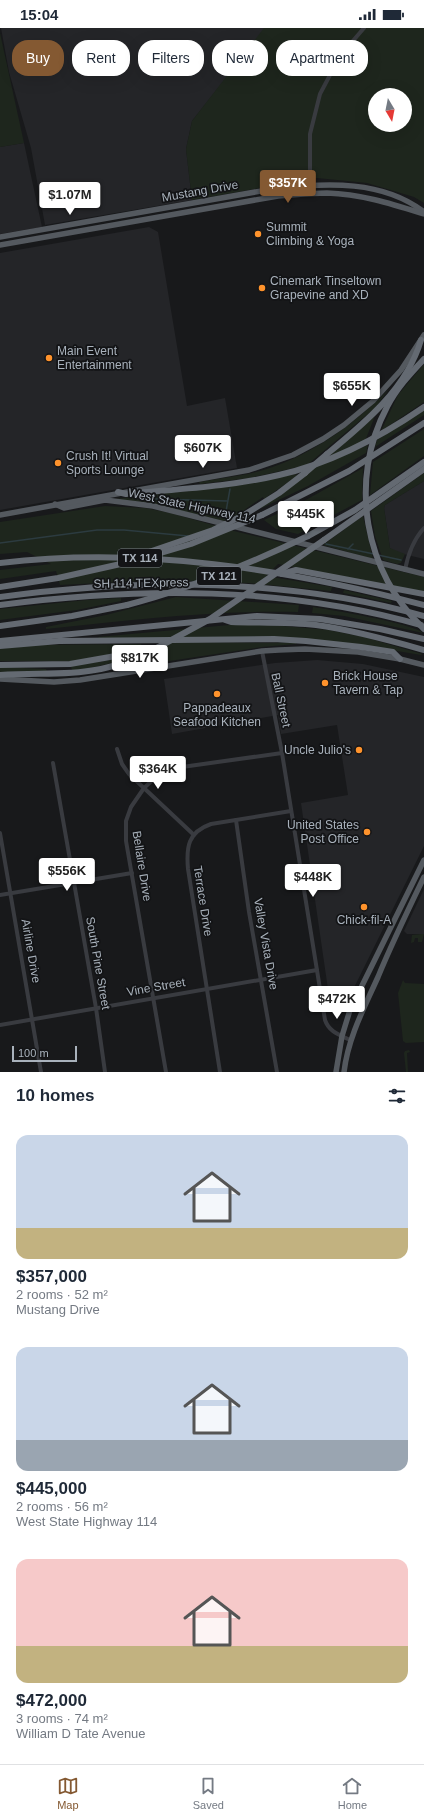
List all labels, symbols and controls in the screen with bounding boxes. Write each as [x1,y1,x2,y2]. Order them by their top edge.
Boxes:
text: 15:04 [20,6,58,23]
chip: Buy [12,40,64,76]
chip: Rent [72,40,130,76]
chip: Filters [138,40,204,76]
chip: New [212,40,268,76]
chip: Apartment [276,40,368,76]
north arrow [368,88,412,132]
map controls [368,88,412,132]
pin: $357K [260,170,316,204]
text: $357K [269,175,307,190]
street label: Mustang Drive [161,177,240,205]
pin: $1.07M [37,182,103,216]
text: $1.07M [48,187,92,202]
place label: Summit Climbing & Yoga [266,220,354,248]
marker: Summit Climbing & Yoga [253,229,263,239]
place label: Cinemark Tinseltown Grapevine and XD [270,274,381,302]
marker: Cinemark Tinseltown Grapevine and XD [257,283,267,293]
place label: Main Event Entertainment [57,344,132,372]
marker: Main Event Entertainment [44,353,54,363]
pin: $655K [324,373,380,407]
text: $655K [333,378,371,393]
pin: $607K [175,435,231,469]
text: $607K [184,440,222,455]
place label: Crush It! Virtual Sports Lounge [66,449,148,477]
marker: Crush It! Virtual Sports Lounge [53,458,63,468]
street label: West State Highway 114 [127,486,257,526]
pin: $445K [278,501,334,535]
text: $445K [287,506,325,521]
road number: TX 114 [118,549,162,567]
road number: TX 121 [197,567,241,585]
street label: SH 114 TEXpress [93,575,189,591]
pin: $817K [112,645,168,679]
text: $817K [121,650,159,665]
place label: Brick House Tavern & Tap [333,669,403,697]
street label: Ball Street [268,671,294,729]
marker: Brick House Tavern & Tap [320,678,330,688]
marker: Pappadeaux Seafood Kitchen [212,689,222,699]
place label: Pappadeaux Seafood Kitchen [173,701,261,729]
place label: Uncle Julio's [284,743,351,757]
marker: Uncle Julio's [354,745,364,755]
pin: $364K [130,756,186,790]
text: $364K [139,761,177,776]
place label: United States Post Office [287,818,359,846]
marker: United States Post Office [362,827,372,837]
street label: Bellaire Drive [130,830,155,903]
pin: $556K [39,858,95,892]
text: $556K [48,863,86,878]
pin: $448K [285,864,341,898]
street label: Terrace Drive [191,865,216,938]
text: $448K [294,869,332,884]
street label: Valley Vista Drive [251,897,281,991]
marker: Chick-fil-A [359,902,369,912]
place label: Chick-fil-A [337,913,391,927]
street label: South Pine Street [83,915,113,1011]
street label: Airline Drive [18,918,44,984]
street label: Vine Street [126,975,187,999]
pin: $472K [309,986,365,1020]
text: $472K [318,991,356,1006]
scale bar [12,1044,77,1063]
text: 100 m [18,1047,49,1059]
icon: filters [386,1085,408,1107]
text: 10 homes [16,1086,94,1105]
icon: home [176,1161,248,1233]
text: $357,000 [16,1267,87,1286]
text: 2 rooms · 52 m² [16,1287,108,1302]
text: Mustang Drive [16,1302,100,1317]
icon: home [176,1373,248,1445]
text: $445,000 [16,1479,87,1498]
text: 2 rooms · 56 m² [16,1499,108,1514]
text: West State Highway 114 [16,1514,157,1529]
icon: home [176,1585,248,1657]
text: $472,000 [16,1691,87,1710]
text: 3 rooms · 74 m² [16,1711,108,1726]
text: William D Tate Avenue [16,1726,146,1741]
tab: Map [57,1775,79,1811]
tab: Saved [193,1775,224,1811]
tab: Home [338,1775,367,1811]

